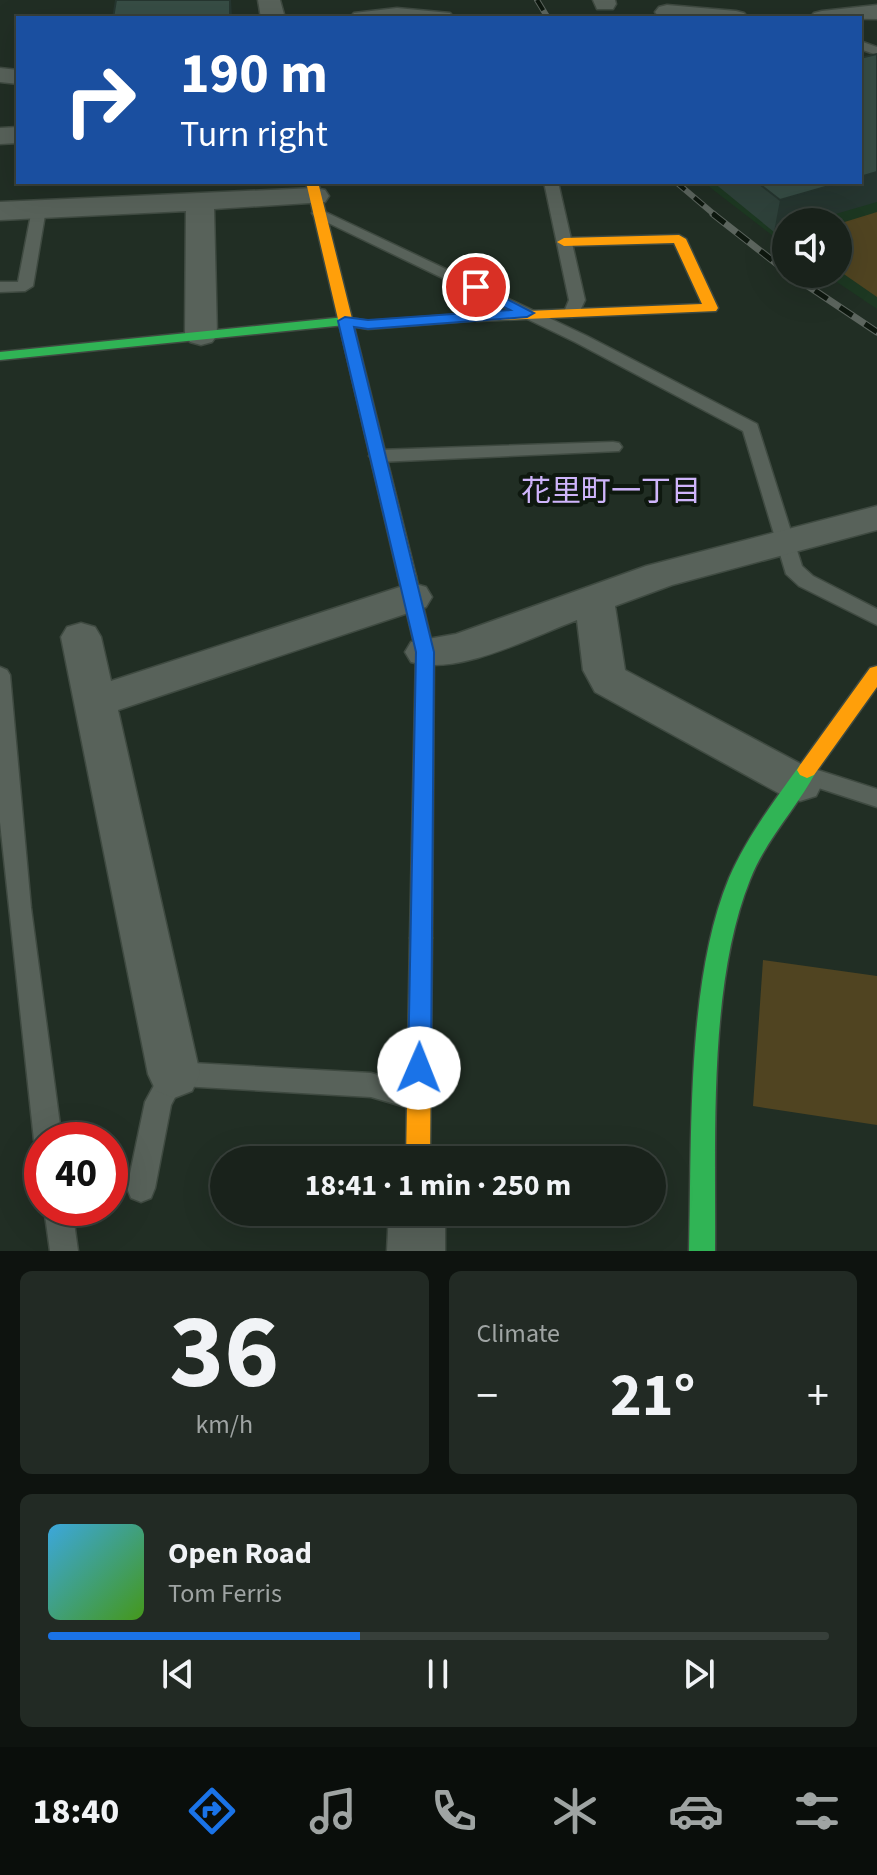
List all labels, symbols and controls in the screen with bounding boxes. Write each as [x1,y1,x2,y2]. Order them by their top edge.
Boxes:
text: 190 m [180,35,328,114]
icon: right [48,48,152,152]
text: Turn right [180,109,328,160]
map controls [772,208,852,288]
button: sound [772,208,852,288]
pin [442,253,510,321]
icon: arrive [454,265,498,309]
district label: 花里町一丁目 [521,470,701,513]
position arrow [377,1026,461,1110]
speed limit sign: 40 [24,1122,128,1226]
text: 18:41 · 1 min · 250 m [305,1164,571,1207]
text: 36 [169,1280,279,1428]
text: Climate [477,1315,560,1352]
text: 21° [610,1354,695,1439]
text: − [477,1365,498,1428]
text: + [807,1365,829,1428]
text: km/h [195,1406,253,1443]
text: Open Road [168,1532,312,1575]
text: Tom Ferris [168,1575,282,1612]
icon: previous [156,1652,200,1696]
icon: pause [416,1652,460,1696]
icon: next [677,1652,721,1696]
icon: directions [184,1783,240,1839]
icon: music [305,1783,361,1839]
icon: phone [426,1783,482,1839]
icon: climate [547,1783,603,1839]
icon: car [668,1783,724,1839]
icon: filters [789,1783,845,1839]
text: 18:40 [32,1786,119,1837]

